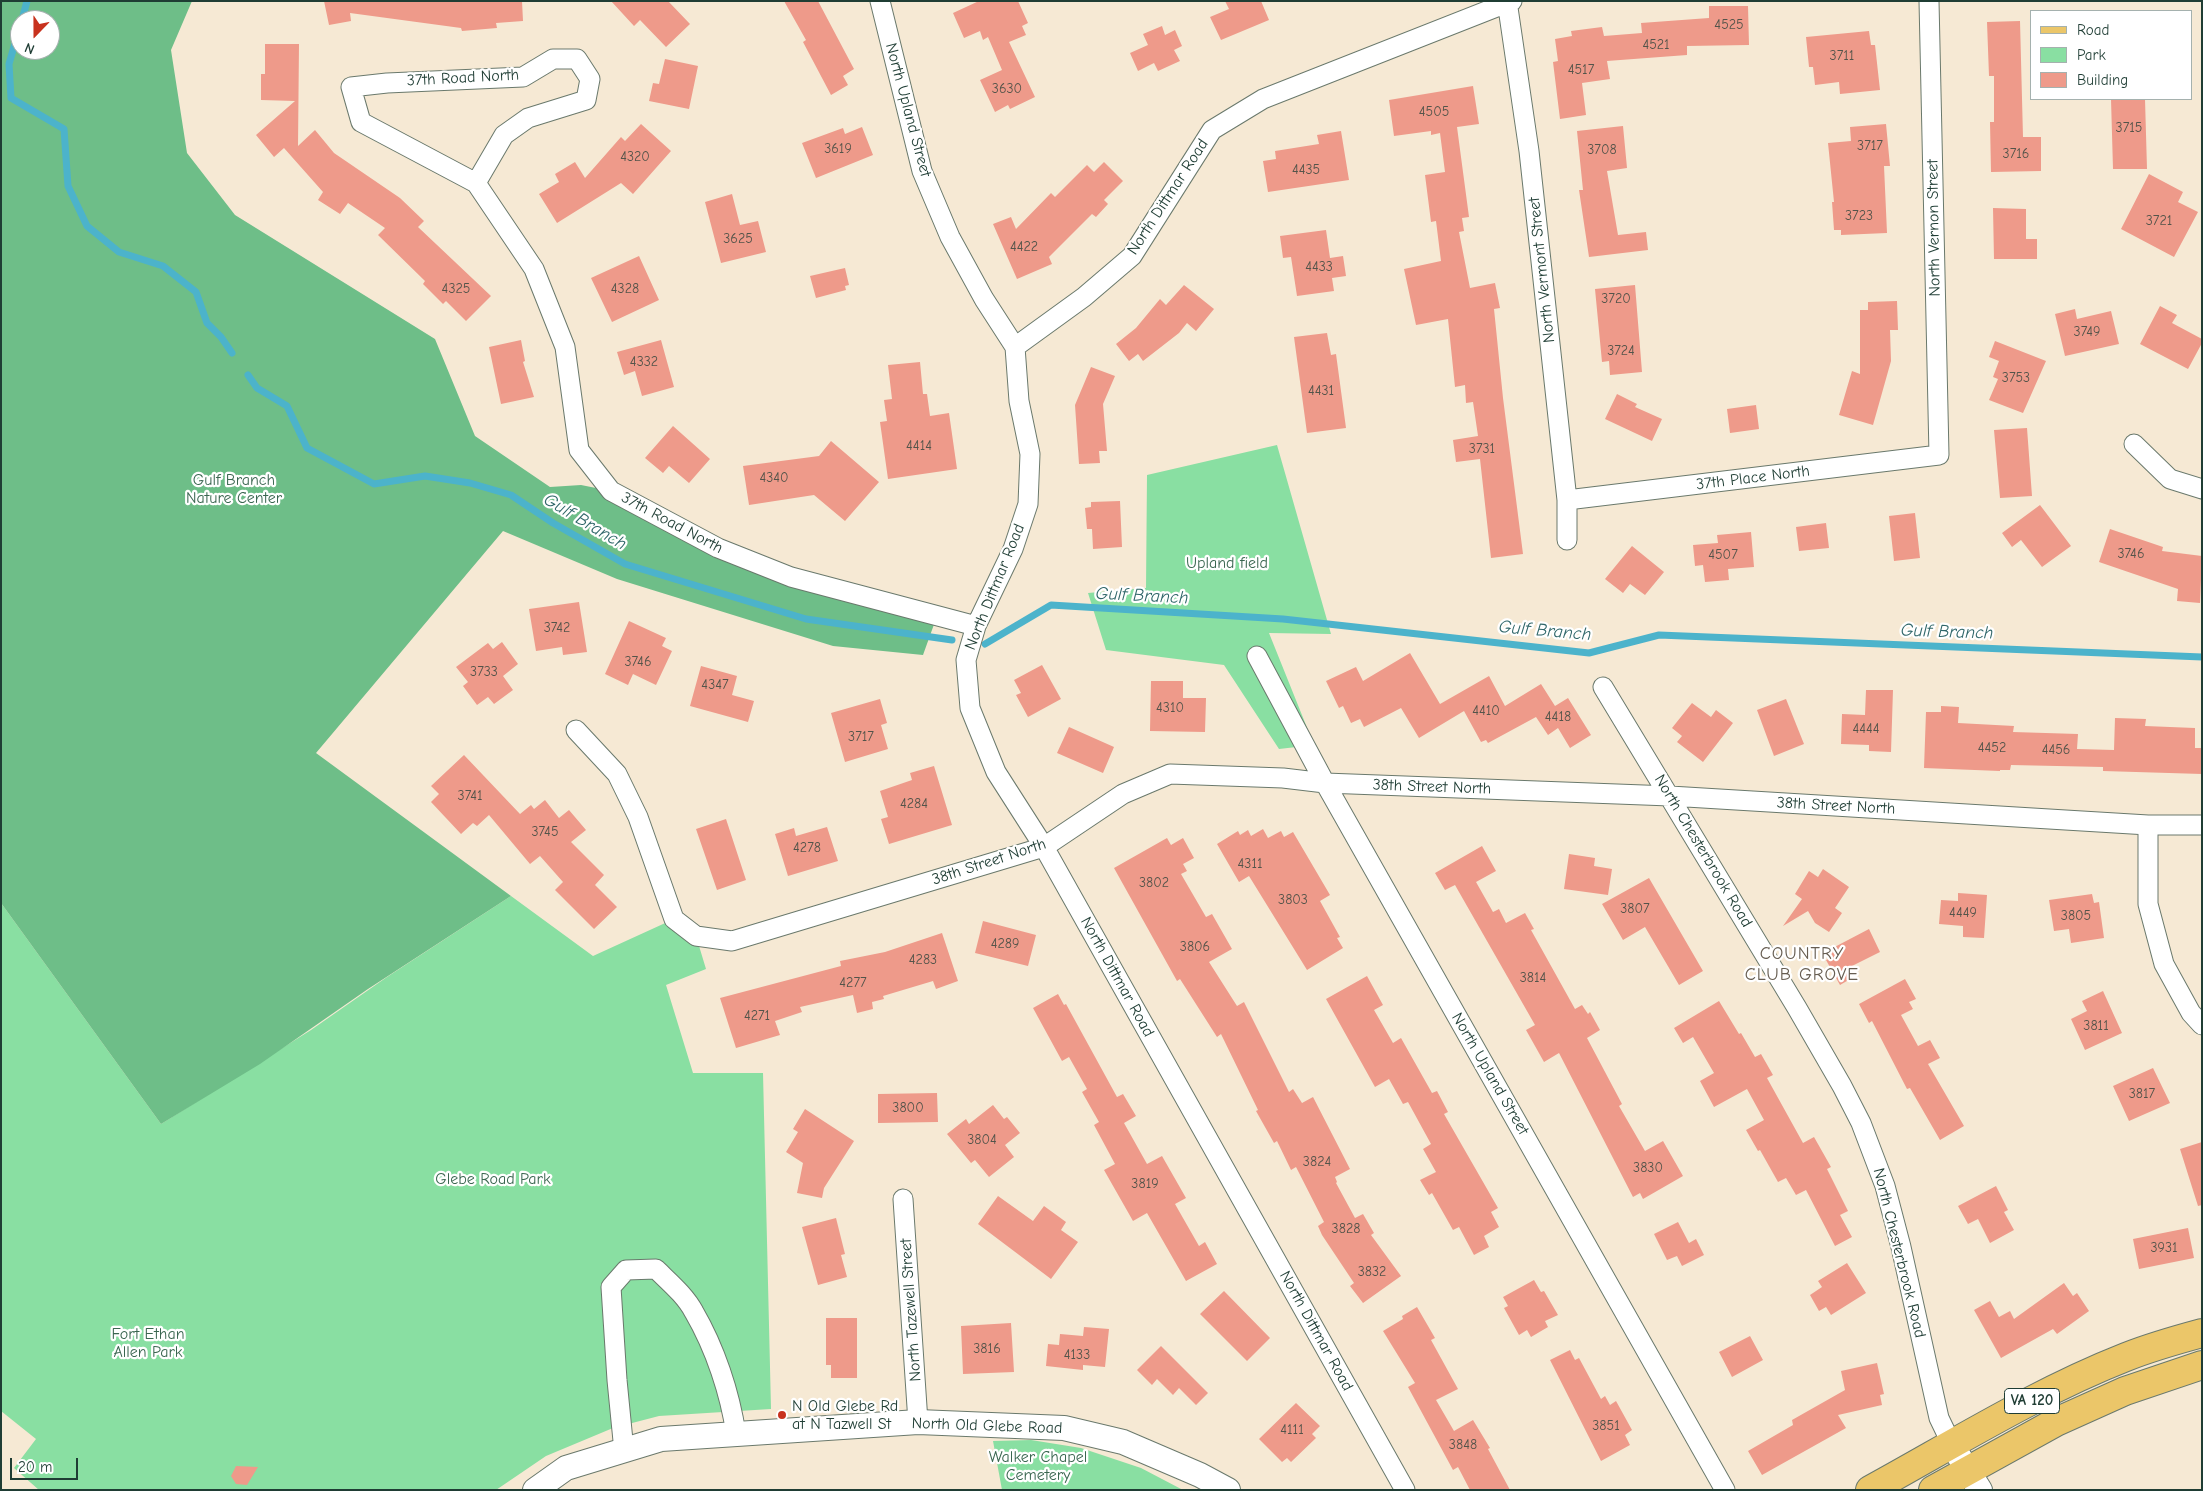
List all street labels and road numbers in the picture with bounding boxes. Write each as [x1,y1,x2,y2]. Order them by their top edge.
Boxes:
street label: North Upland Street [881,41,935,179]
street label: 37th Road North [406,65,520,91]
street label: North Dittmar Road [1123,135,1213,259]
street label: North Vernon Street [1923,159,1945,297]
street label: North Vermont Street [1525,196,1559,344]
street label: 37th Place North [1695,461,1811,495]
street label: 37th Road North [618,488,726,558]
street label: North Dittmar Road [961,521,1029,653]
street label: North Chesterbrook Road [1650,771,1756,931]
street label: 38th Street North [1372,775,1492,799]
street label: 38th Street North [1776,793,1896,819]
street label: 38th Street North [930,835,1048,889]
street label: North Dittmar Road [1076,914,1158,1040]
street label: North Upland Street [1447,1009,1533,1139]
street label: North Chesterbrook Road [1869,1166,1929,1340]
street label: North Tazewell Street [896,1238,926,1382]
street label: North Dittmar Road [1275,1268,1357,1394]
road number: VA 120 [2004,1388,2060,1414]
street label: North Old Glebe Road [911,1414,1063,1438]

